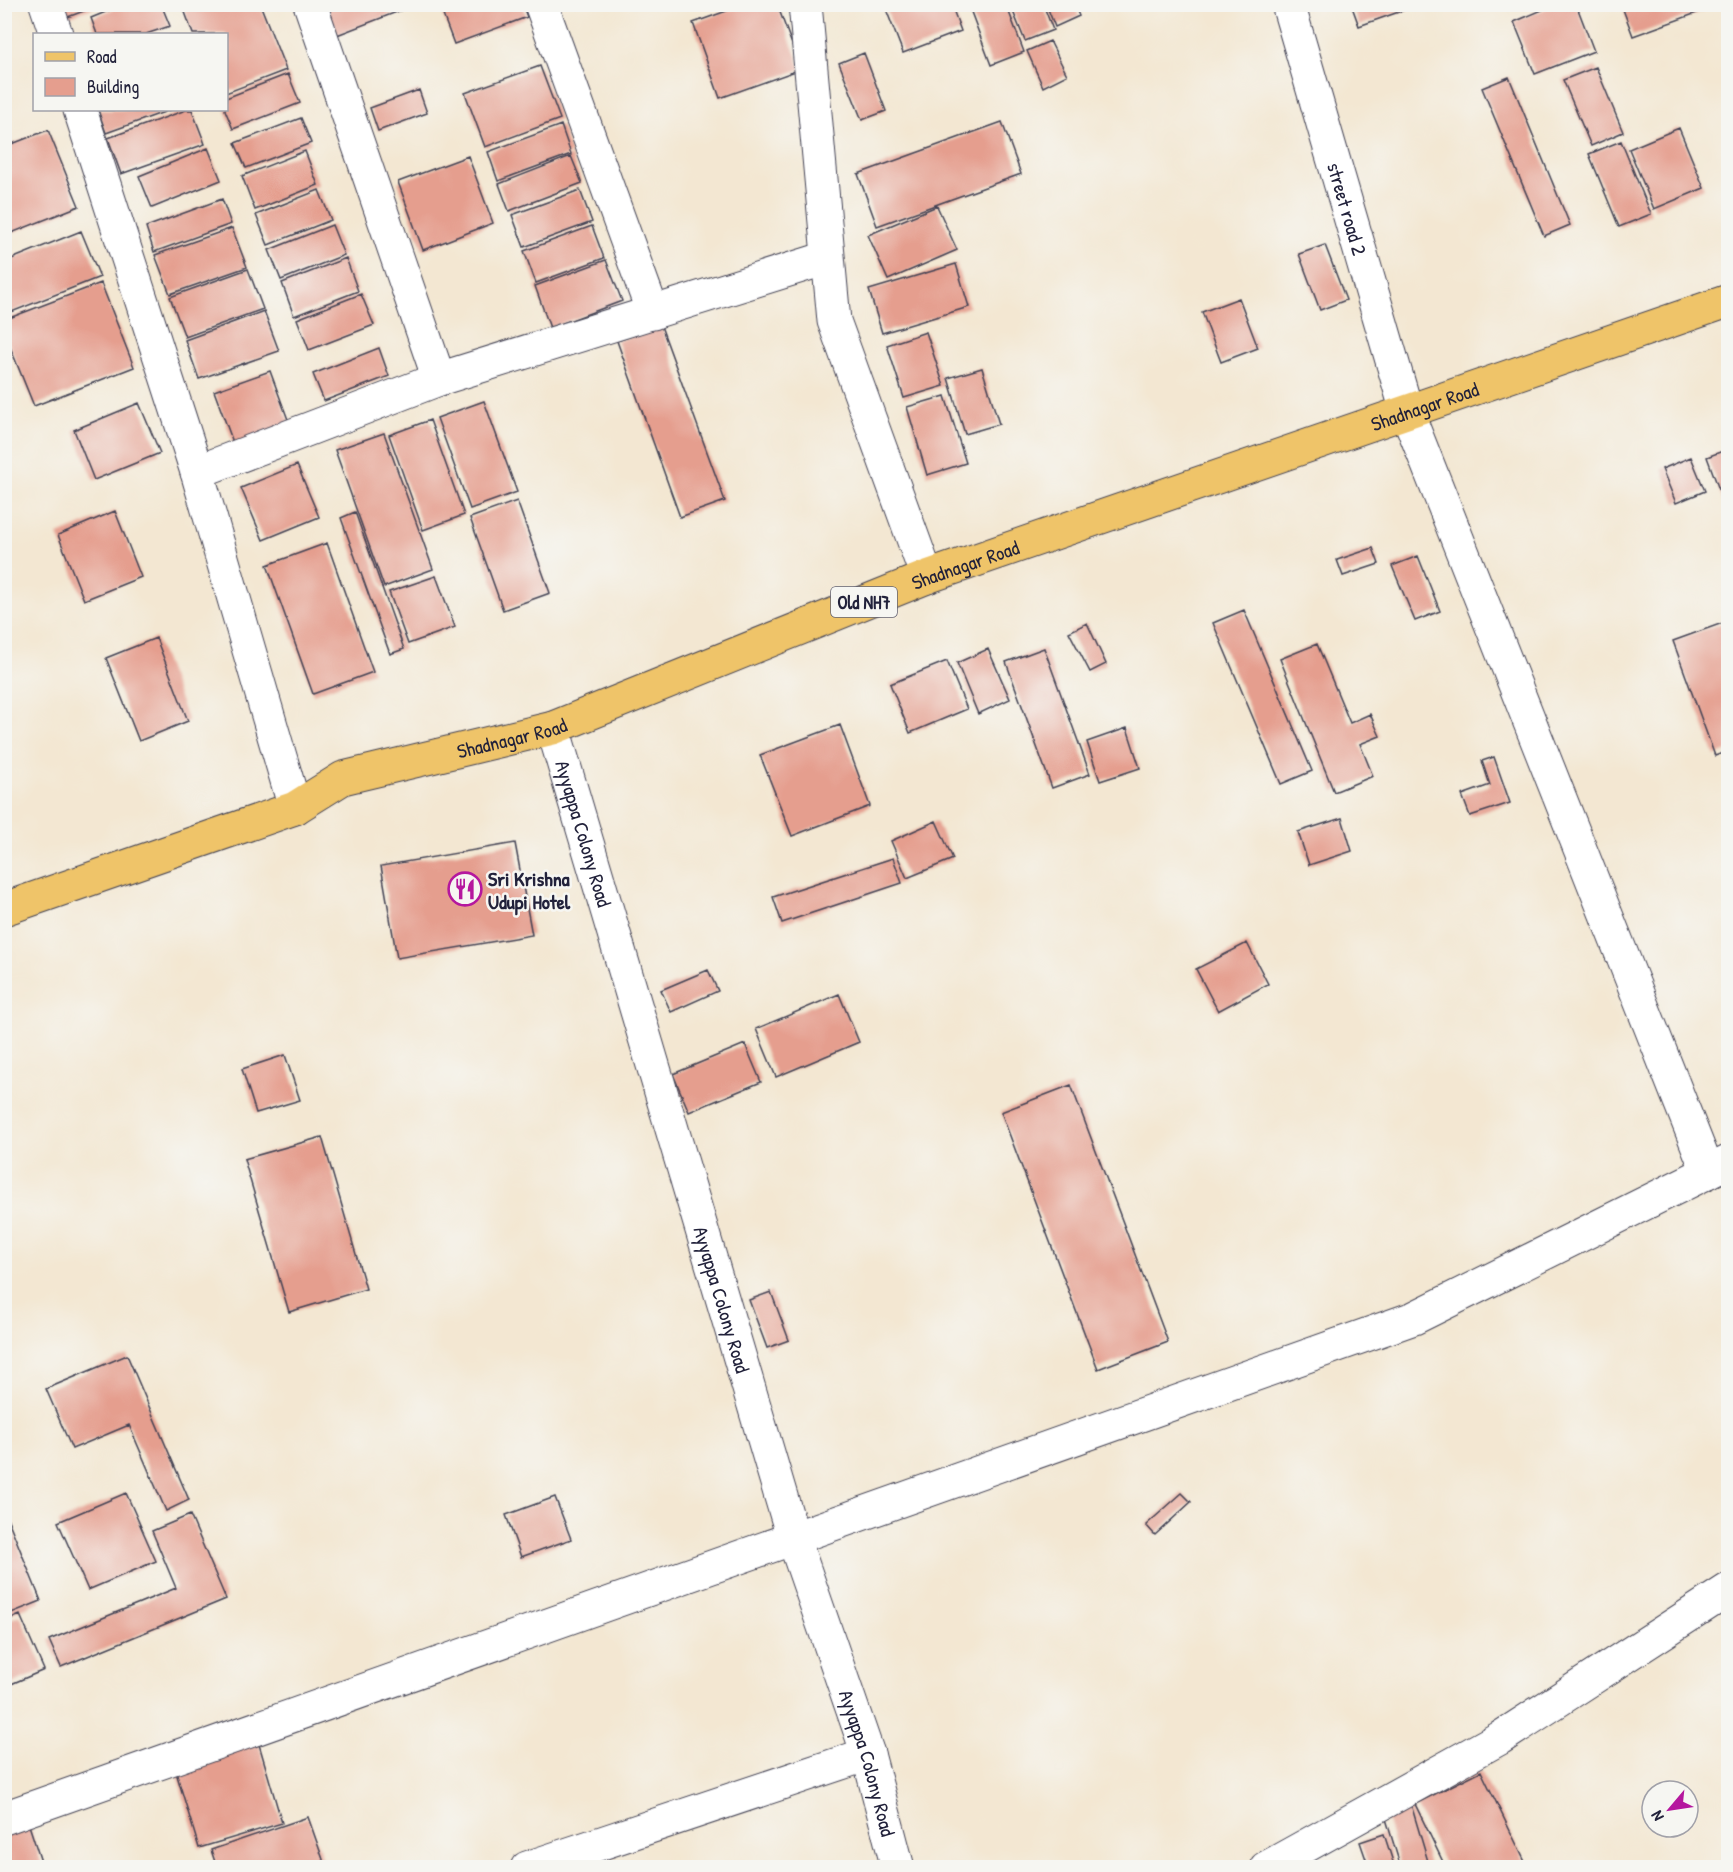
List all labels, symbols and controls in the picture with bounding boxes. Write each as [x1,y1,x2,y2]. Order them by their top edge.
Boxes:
legend [33,33,228,111]
text: Road [87,44,117,69]
text: Building [87,74,139,99]
street label: street road 2 [1321,159,1374,259]
street label: Shadnagar Road [1367,375,1482,437]
street label: Shadnagar Road [907,533,1023,595]
road number: Old NH7 [831,587,897,617]
street label: Shadnagar Road [454,710,571,764]
street label: Ayyappa Colony Road [550,757,619,910]
place label: Sri Krishna Udupi Hotel [488,865,571,916]
restaurant icon: Sri Krishna Udupi Hotel [447,871,483,907]
street label: Ayyappa Colony Road [688,1223,757,1376]
street label: Ayyappa Colony Road [833,1686,903,1839]
north arrow [1640,1779,1700,1839]
text: N [1645,1807,1669,1825]

